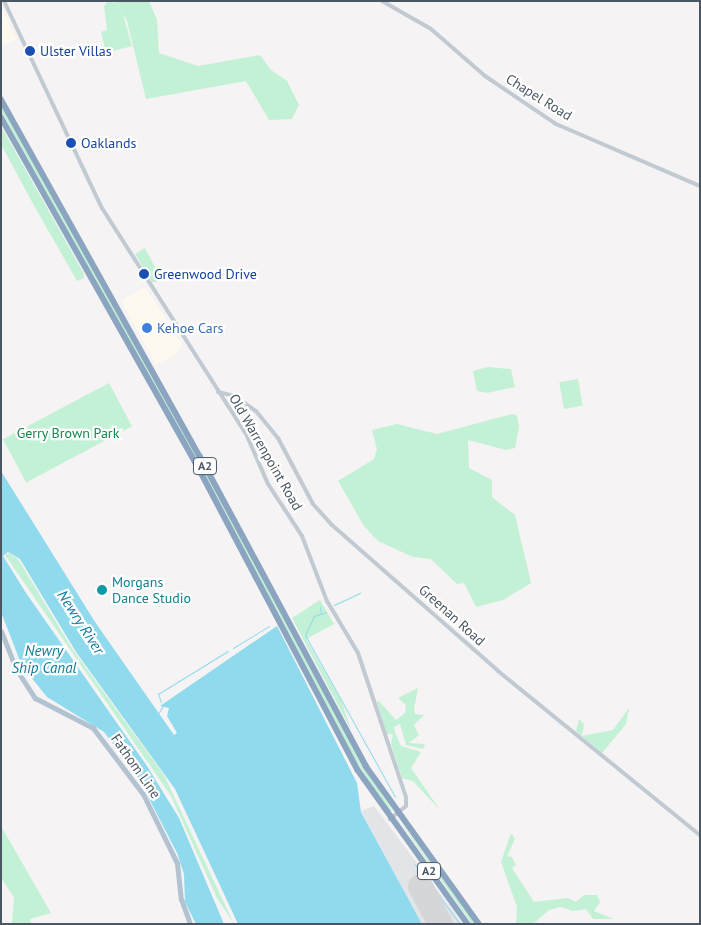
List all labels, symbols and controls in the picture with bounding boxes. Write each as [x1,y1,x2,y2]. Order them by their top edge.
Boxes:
place label: Ulster Villas [40,43,112,59]
marker: Ulster Villas [24,45,36,57]
street label: Chapel Road [503,70,575,124]
place label: Oaklands [81,135,136,151]
marker: Oaklands [65,137,77,149]
place label: Greenwood Drive [154,266,257,282]
marker: Greenwood Drive [138,268,150,280]
place label: Kehoe Cars [157,320,223,336]
marker: Kehoe Cars [141,322,153,334]
street label: Old Warrenpoint Road [226,391,306,513]
park label: Gerry Brown Park [16,425,120,441]
road number: A2 [192,456,218,476]
place label: Morgans Dance Studio [112,574,191,606]
street label: Greenan Road [416,581,488,649]
marker: Morgans Dance Studio [96,584,108,596]
water label: Newry River [54,587,108,657]
water label: Newry Ship Canal [11,641,77,676]
street label: Fathom Line [108,730,164,802]
road number: A2 [416,861,442,880]

